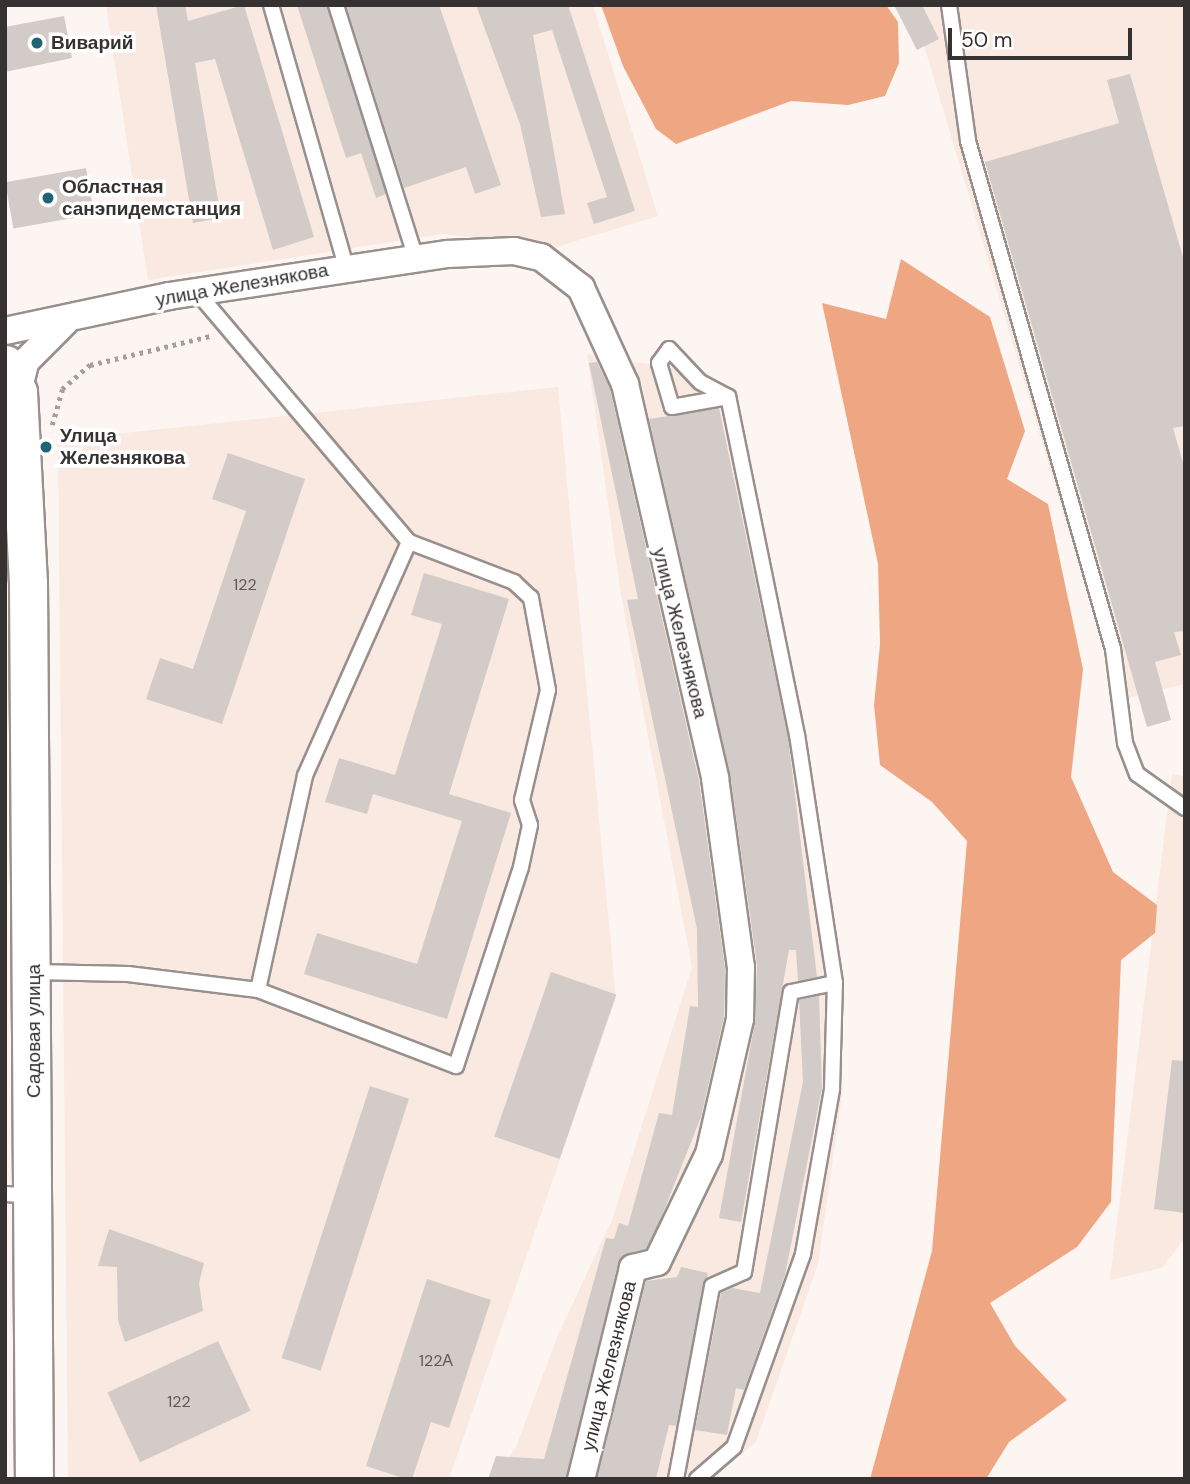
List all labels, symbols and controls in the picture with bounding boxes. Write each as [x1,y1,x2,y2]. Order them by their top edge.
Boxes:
scale bar [952,14,1136,58]
text: 50 m [961,26,1012,54]
place label: Виварий [51,32,133,54]
marker: Виварий [29,35,45,51]
place label: Областная санэпидемстанция [62,176,241,220]
marker: Областная санэпидемстанция [40,190,56,206]
street label: улица Железнякова [154,259,330,311]
place label: Улица Железнякова [60,425,185,469]
marker: Улица Железнякова [38,439,54,455]
street label: улица Железнякова [648,545,712,721]
house number: 122 [233,575,257,595]
street label: Садовая улица [23,964,45,1098]
street label: улица Железнякова [577,1278,641,1454]
house number: 122А [419,1351,453,1371]
house number: 122 [167,1392,191,1412]

